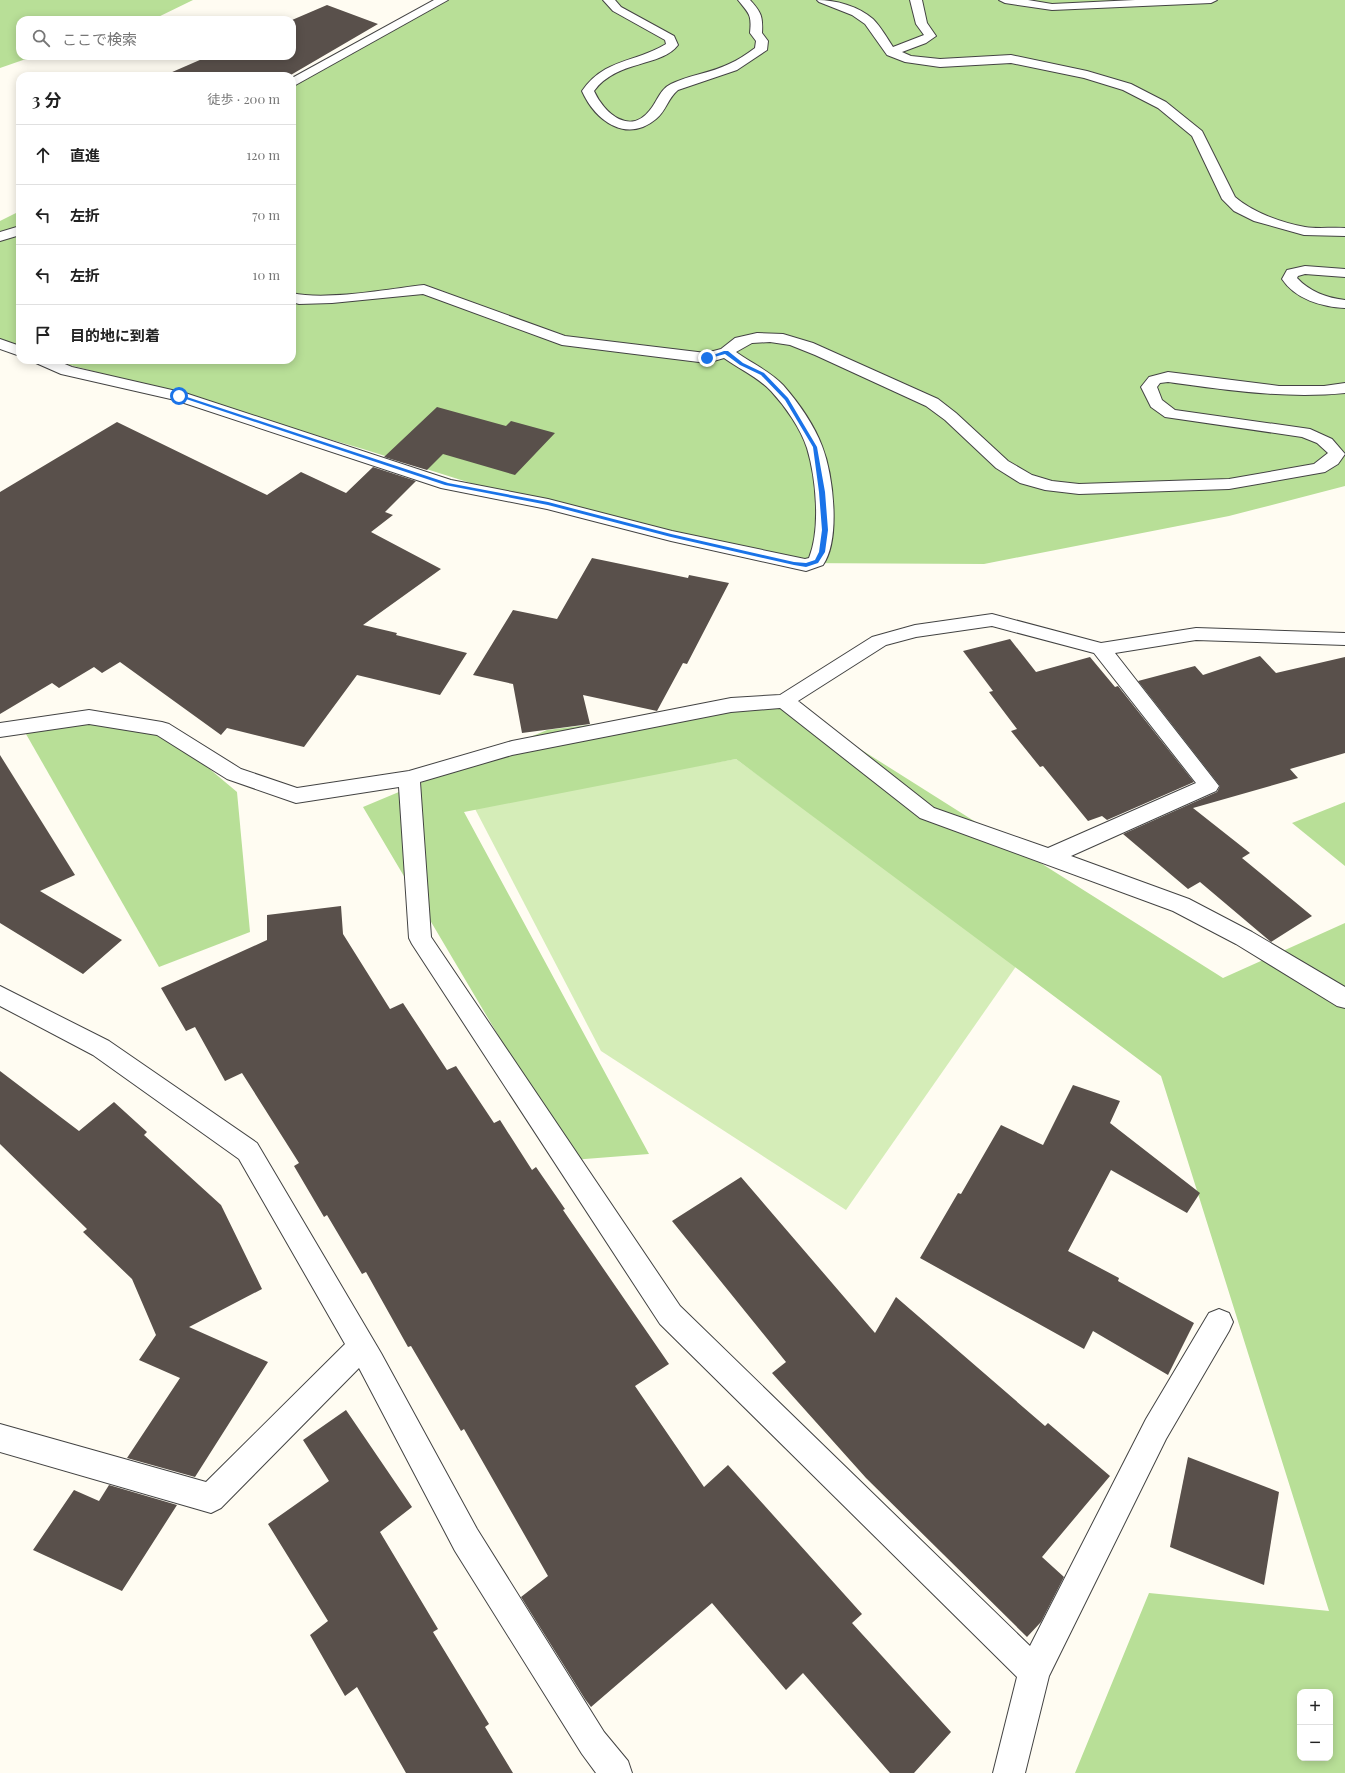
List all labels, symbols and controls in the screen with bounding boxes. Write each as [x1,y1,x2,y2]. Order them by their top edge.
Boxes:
search box [16,16,296,60]
icon: search [30,27,52,49]
text: ここで検索 [62,29,137,49]
text: 3 分 [32,88,61,110]
text: 徒歩 · 200 m [207,90,280,107]
icon: ahead [32,144,54,166]
text: 直進 [70,145,100,165]
text: 120 m [246,146,280,163]
icon: left [32,204,54,226]
text: 左折 [70,205,100,225]
text: 70 m [252,206,280,223]
icon: left [32,264,54,286]
text: 左折 [70,265,100,285]
text: 10 m [253,266,280,283]
icon: arrive [32,324,54,346]
text: 目的地に到着 [70,325,160,345]
route end [698,349,716,367]
route start [170,387,188,405]
map controls [1297,1689,1333,1761]
button: + [1297,1689,1333,1725]
button: − [1297,1725,1333,1761]

